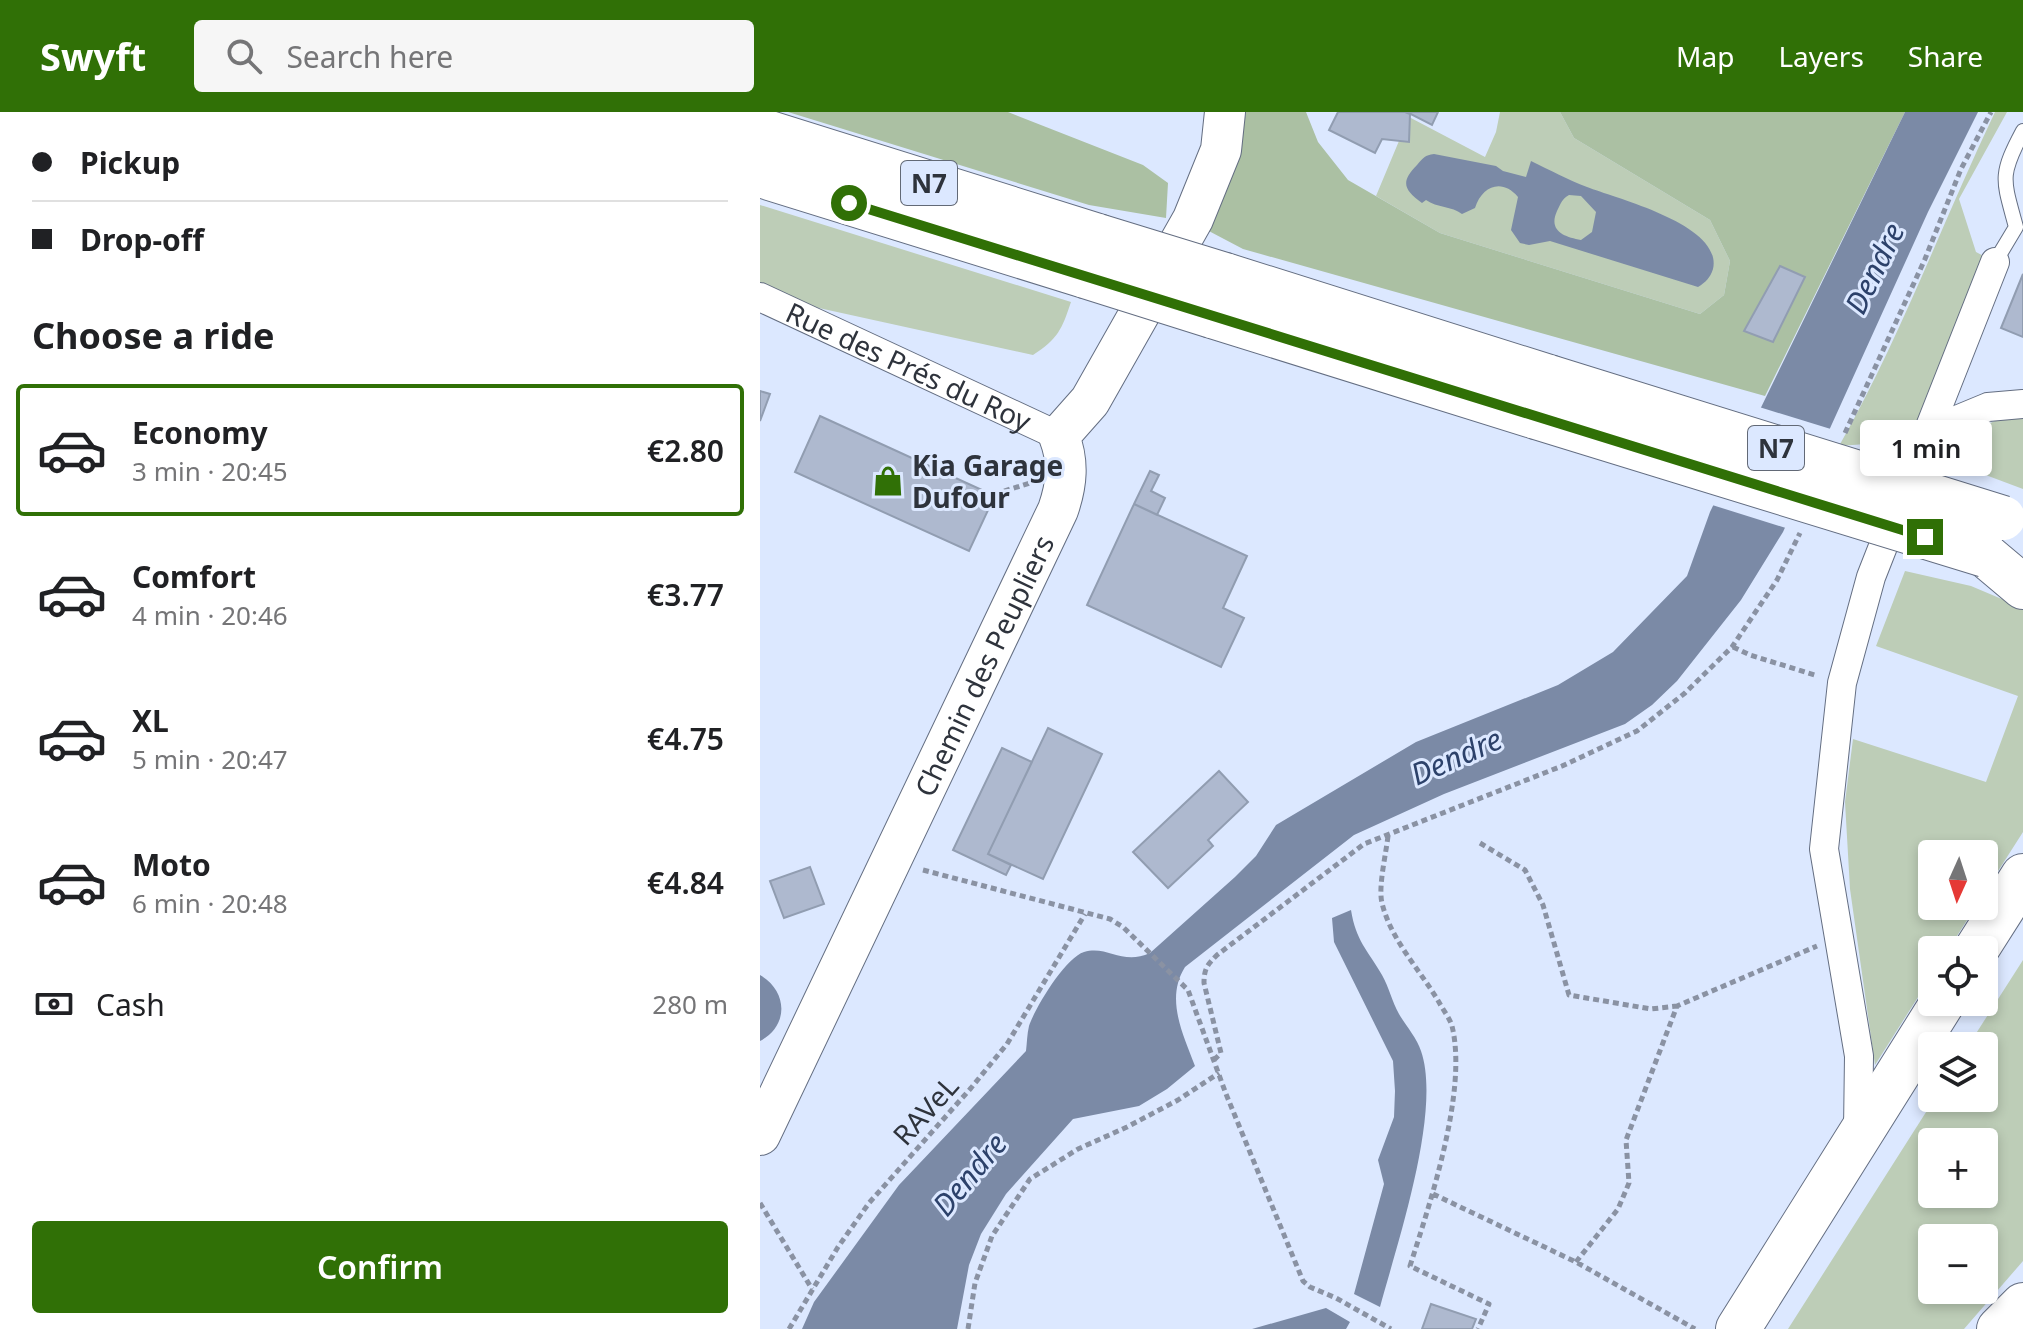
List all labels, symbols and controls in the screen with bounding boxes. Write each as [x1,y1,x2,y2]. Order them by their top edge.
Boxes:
search box [194,20,754,92]
text: Swyft [40,30,146,82]
icon: search [222,34,266,78]
text: Search here [286,36,453,77]
text: Map [1676,37,1734,75]
text: Layers [1778,37,1864,75]
text: Share [1908,37,1983,75]
text: Pickup [80,142,180,183]
road number: N7 [901,161,957,205]
route start [831,185,867,221]
water label: Dendre [1835,216,1913,320]
text: Drop-off [80,219,204,260]
street label: Rue des Prés du Roy [780,293,1038,440]
text: Choose a ride [32,311,274,360]
text: Economy [132,412,268,453]
icon: car [36,414,108,486]
callout: 1 min [1859,421,1991,477]
road number: N7 [1748,426,1804,470]
text: €2.80 [647,430,724,471]
text: 1 min [1891,430,1961,466]
place label: Kia Garage Dufour [912,446,1063,516]
text: 3 min · 20:45 [132,453,288,489]
shop icon: Kia Garage Dufour [871,464,905,498]
route end [1907,519,1943,555]
street label: Chemin des Peupliers [905,529,1062,802]
text: Comfort [132,556,256,597]
icon: car [36,558,108,630]
text: €3.77 [647,574,724,615]
text: 4 min · 20:46 [132,597,288,633]
text: XL [132,700,169,741]
icon: car [36,702,108,774]
text: €4.75 [647,718,724,759]
water label: Dendre [1404,718,1508,794]
text: 5 min · 20:47 [132,741,288,777]
north arrow [1918,840,1998,920]
map controls [1918,840,1998,1304]
text: Moto [132,844,211,885]
icon: car [36,846,108,918]
text: €4.84 [647,862,724,903]
text: 6 min · 20:48 [132,885,288,921]
button: locate [1918,936,1998,1016]
icon: cash [32,982,76,1026]
text: Cash [96,984,165,1025]
text: 280 m [652,986,728,1022]
button: layers [1918,1032,1998,1112]
street label: RAVeL [884,1067,966,1153]
water label: Dendre [922,1124,1016,1224]
button: + [1918,1128,1998,1208]
button: Confirm [32,1221,728,1313]
button: − [1918,1224,1998,1304]

